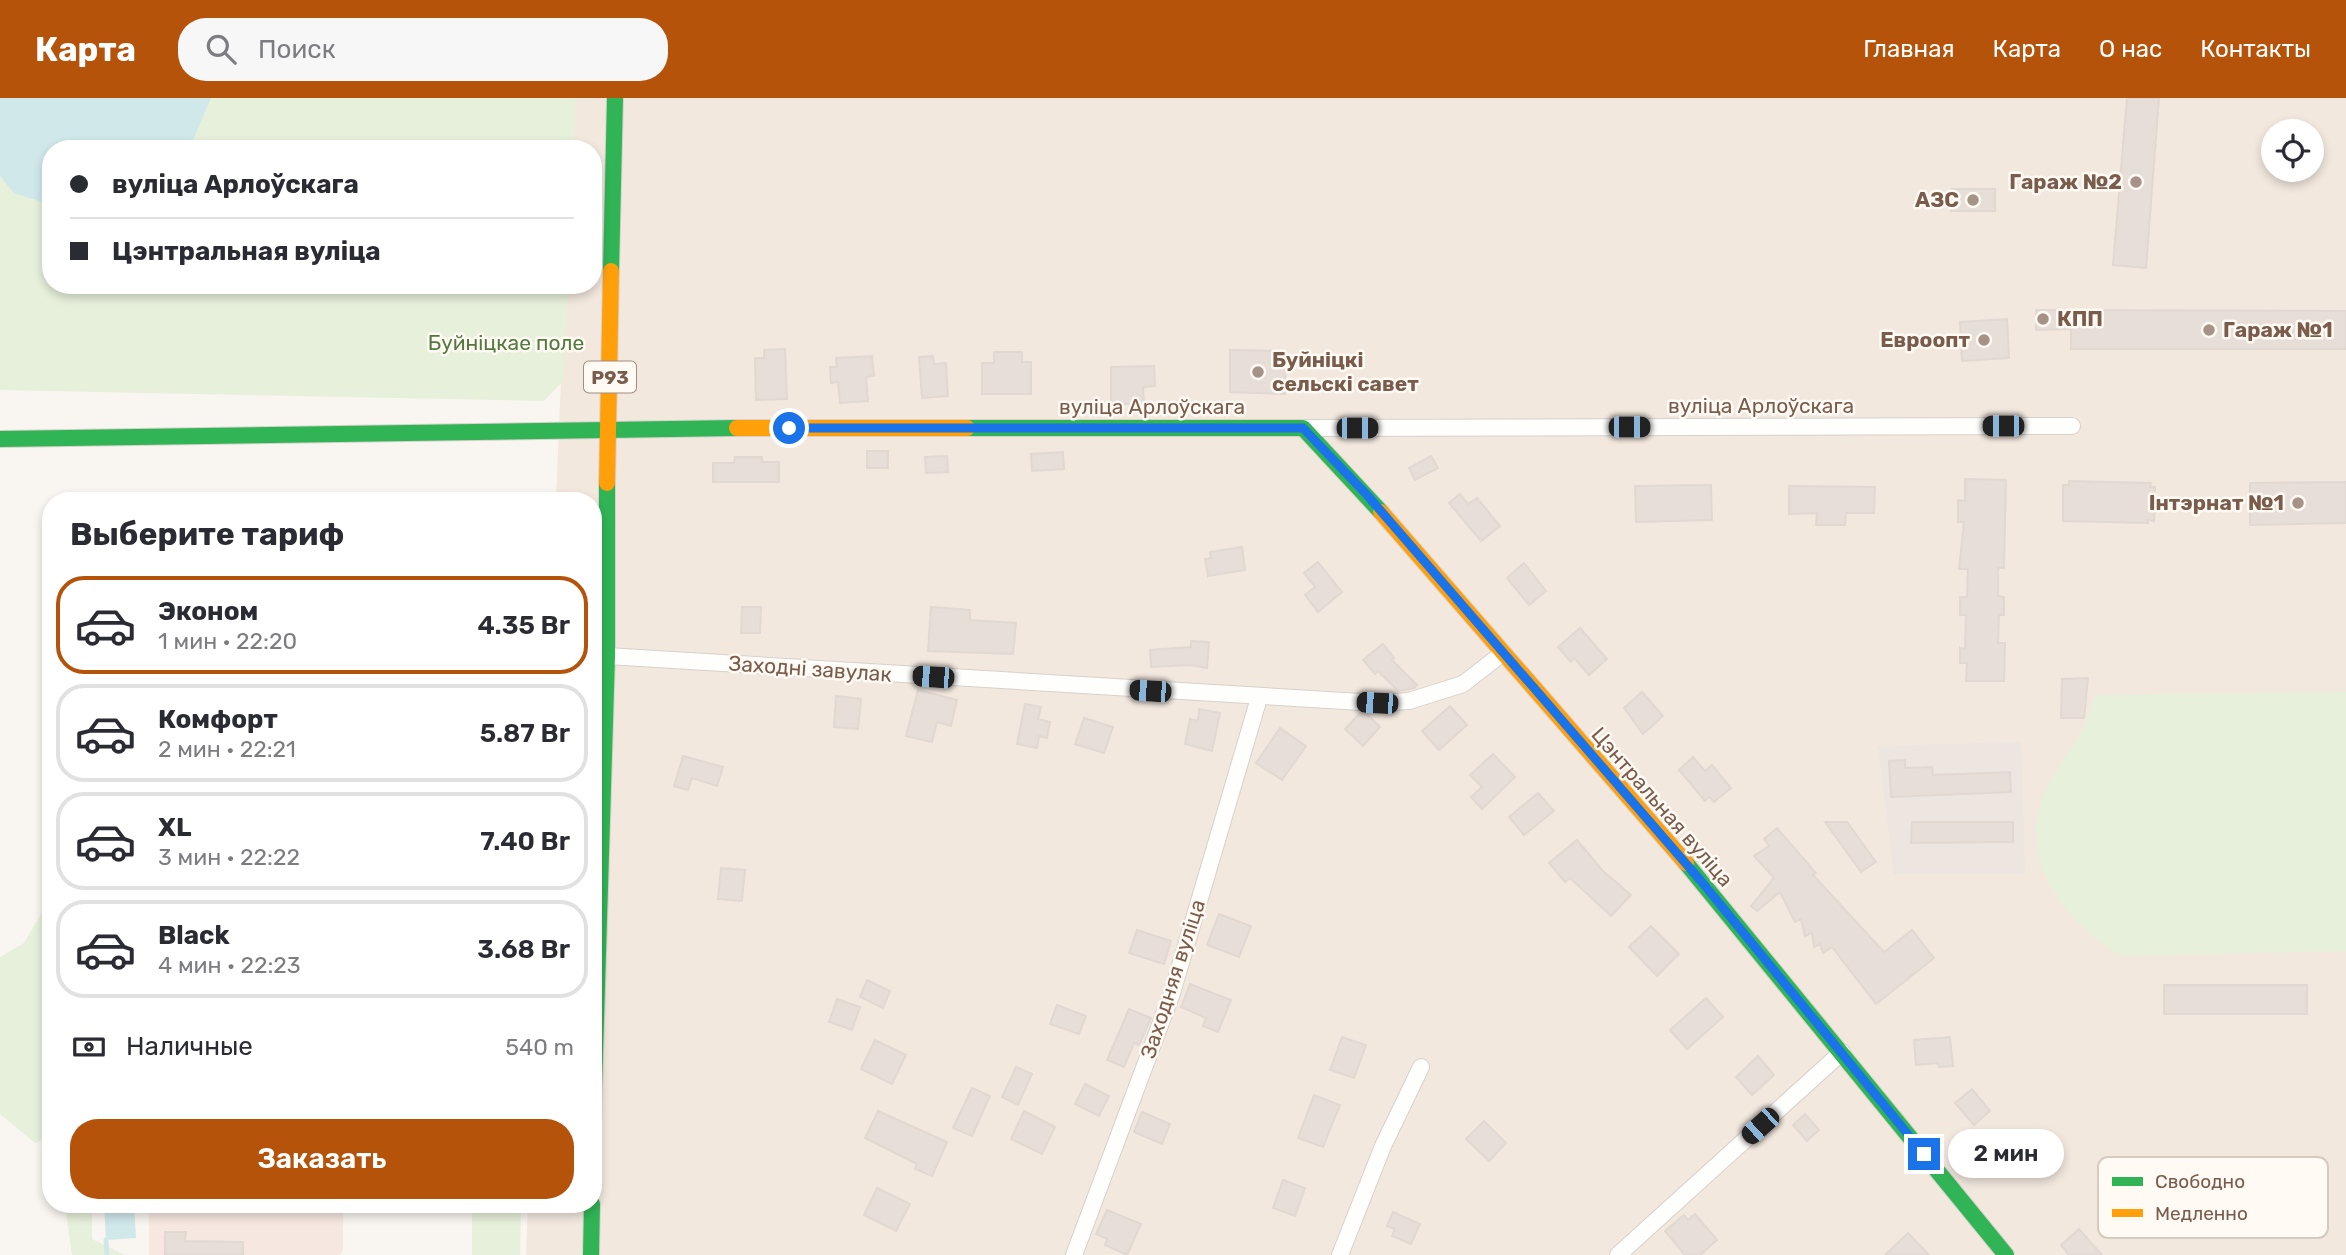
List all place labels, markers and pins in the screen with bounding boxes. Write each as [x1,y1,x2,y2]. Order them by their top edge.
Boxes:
place label: Гараж №2 [2009,169,2122,194]
marker: Гараж №2 [2128,174,2144,190]
place label: АЗС [1915,187,1959,212]
marker: АЗС [1965,192,1981,208]
place label: КПП [2057,306,2103,331]
marker: КПП [2035,311,2051,327]
place label: Гараж №1 [2223,317,2333,342]
marker: Гараж №1 [2201,322,2217,338]
place label: Евроопт [1880,327,1970,352]
marker: Евроопт [1976,332,1992,348]
place label: Буйніцкі сельскі савет [1272,347,1419,396]
marker: Буйніцкі сельскі савет [1250,364,1266,380]
place label: Інтэрнат №1 [2149,490,2284,515]
marker: Інтэрнат №1 [2290,495,2306,511]

